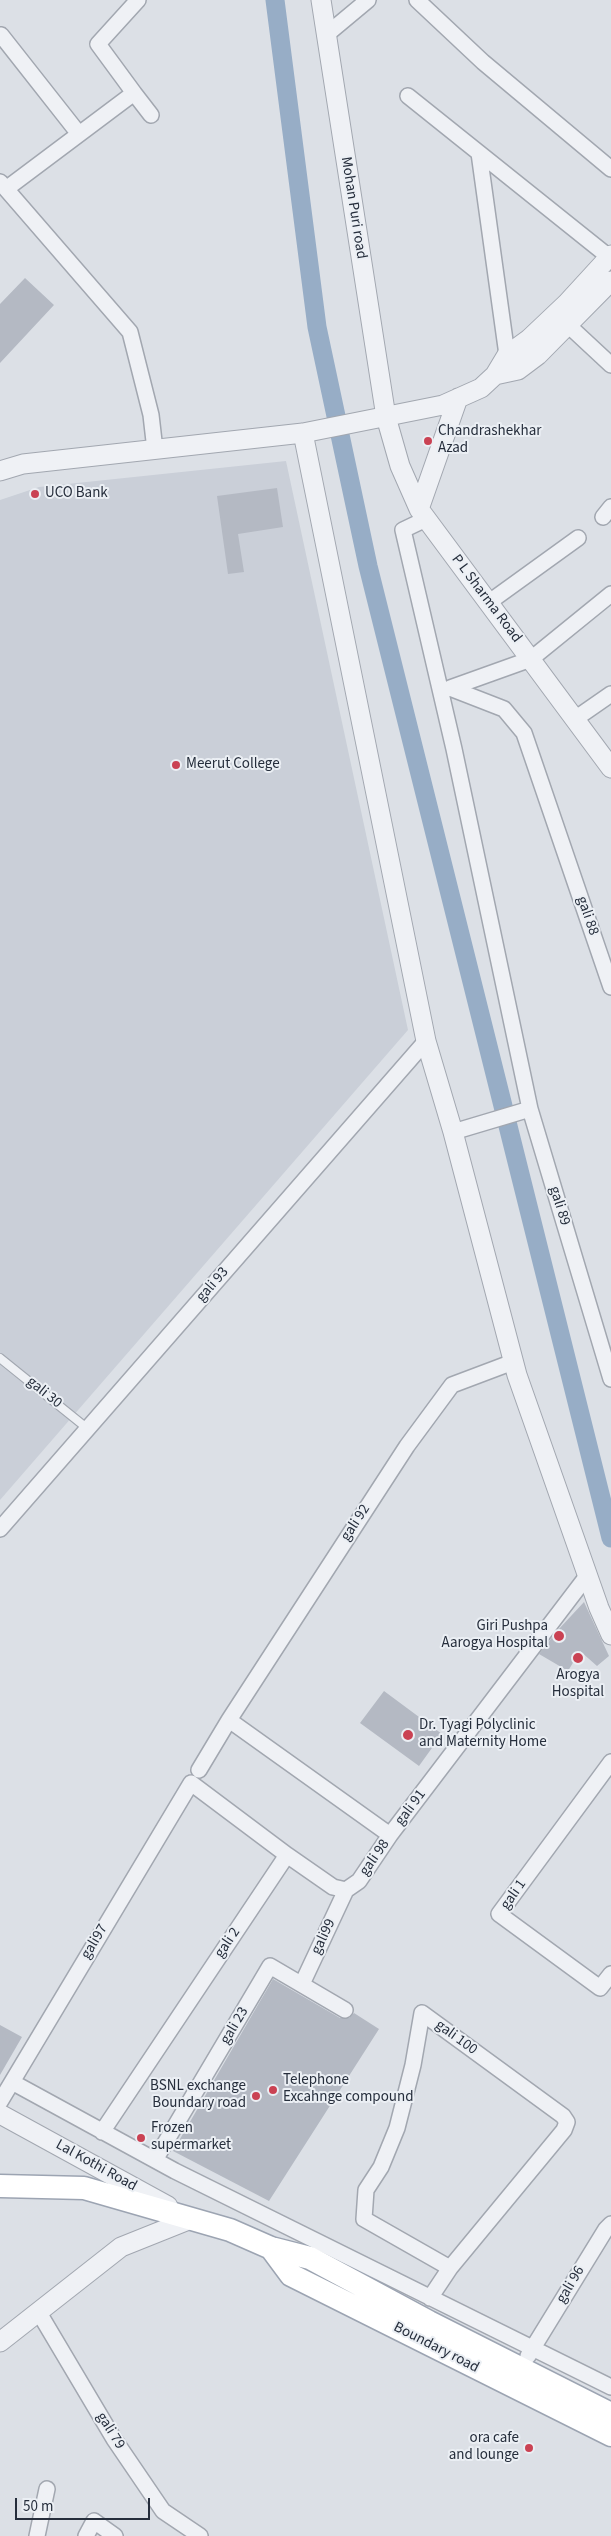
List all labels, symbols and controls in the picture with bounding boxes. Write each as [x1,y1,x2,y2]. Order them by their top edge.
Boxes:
street label: Mohan Puri road [336,156,370,260]
place label: Chandrashekhar Azad [438,423,541,458]
marker: Chandrashekhar Azad [422,435,434,447]
place label: UCO Bank [45,485,108,503]
marker: UCO Bank [29,488,41,500]
street label: P L Sharma Road [447,551,525,647]
place label: Meerut College [186,756,280,774]
marker: Meerut College [170,759,182,771]
street label: gali 88 [572,894,602,938]
street label: gali 89 [545,1184,573,1228]
street label: gali 93 [193,1264,233,1306]
street label: gali 30 [23,1373,65,1413]
street label: gali 92 [337,1501,375,1545]
place label: Giri Pushpa Aarogya Hospital [441,1618,548,1653]
marker: Giri Pushpa Aarogya Hospital [552,1629,566,1643]
marker: Arogya Hospital [571,1651,585,1665]
place label: Arogya Hospital [552,1667,604,1702]
place label: Dr. Tyagi Polyclinic and Maternity Home [419,1717,547,1752]
marker: Dr. Tyagi Polyclinic and Maternity Home [401,1728,415,1742]
street label: gali 91 [392,1786,430,1830]
street label: gali 98 [356,1836,394,1880]
street label: gali 1 [497,1876,531,1914]
street label: gali99 [308,1916,340,1958]
street label: gali97 [78,1921,112,1963]
street label: gali 2 [211,1924,245,1962]
street label: gali 23 [217,2004,253,2048]
street label: gali 100 [431,2017,481,2059]
place label: Telephone Excahnge compound [283,2072,414,2107]
place label: BSNL exchange Boundary road [150,2078,246,2113]
marker: Telephone Excahnge compound [267,2084,279,2096]
marker: BSNL exchange Boundary road [250,2090,262,2102]
place label: Frozen supermarket [151,2120,231,2155]
marker: Frozen supermarket [135,2132,147,2144]
street label: Lal Kothi Road [52,2136,140,2196]
street label: gali 96 [553,2263,589,2307]
street label: Boundary road [390,2319,482,2377]
street label: gali 79 [92,2409,128,2453]
place label: ora cafe and lounge [449,2430,519,2465]
marker: ora cafe and lounge [523,2442,535,2454]
scale bar [18,2488,152,2520]
text: 50 m [23,2496,53,2517]

